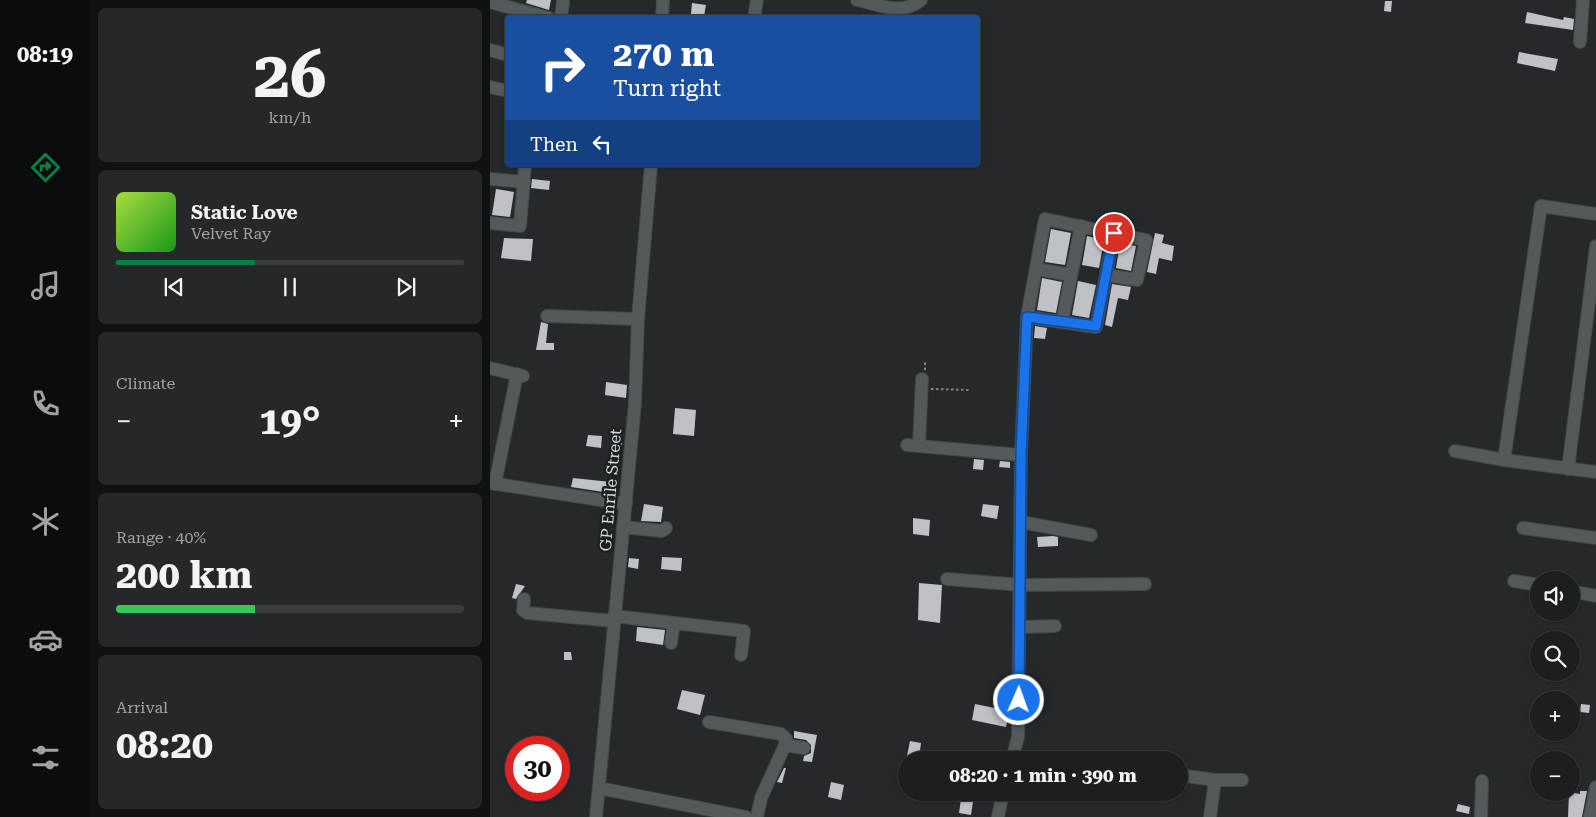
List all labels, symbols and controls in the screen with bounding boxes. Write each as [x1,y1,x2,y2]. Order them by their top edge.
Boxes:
text: 270 m [613,34,714,75]
icon: right [530,35,595,100]
text: 26 [254,37,326,113]
text: 08:19 [17,42,73,67]
text: Turn right [613,76,721,101]
text: km/h [269,108,311,127]
icon: left [588,130,616,158]
text: Then [530,133,578,156]
icon: directions [28,150,63,185]
text: Static Love [191,201,298,224]
pin [1093,212,1135,254]
icon: arrive [1100,219,1128,247]
text: Velvet Ray [191,224,271,243]
icon: music [28,268,63,303]
icon: previous [160,273,188,301]
icon: pause [276,273,304,301]
icon: next [392,273,420,301]
text: Climate [116,374,175,393]
icon: phone [28,386,63,421]
text: 19° [259,399,321,443]
text: − [116,405,132,438]
text: + [448,405,464,438]
street label: GP Enrile Street [596,428,625,552]
icon: climate [28,504,63,539]
text: Range · 40% [116,528,206,547]
text: 200 km [116,553,252,597]
map controls [1530,571,1580,801]
button: sound [1530,571,1580,621]
icon: car [28,622,63,657]
button: search [1530,631,1580,681]
position arrow [992,673,1044,725]
button: + [1530,691,1580,741]
text: Arrival [116,698,168,717]
text: 08:20 [116,723,213,767]
speed limit sign: 30 [505,736,570,801]
icon: filters [28,740,63,775]
button: − [1530,751,1580,801]
text: 08:20 · 1 min · 390 m [949,764,1137,787]

